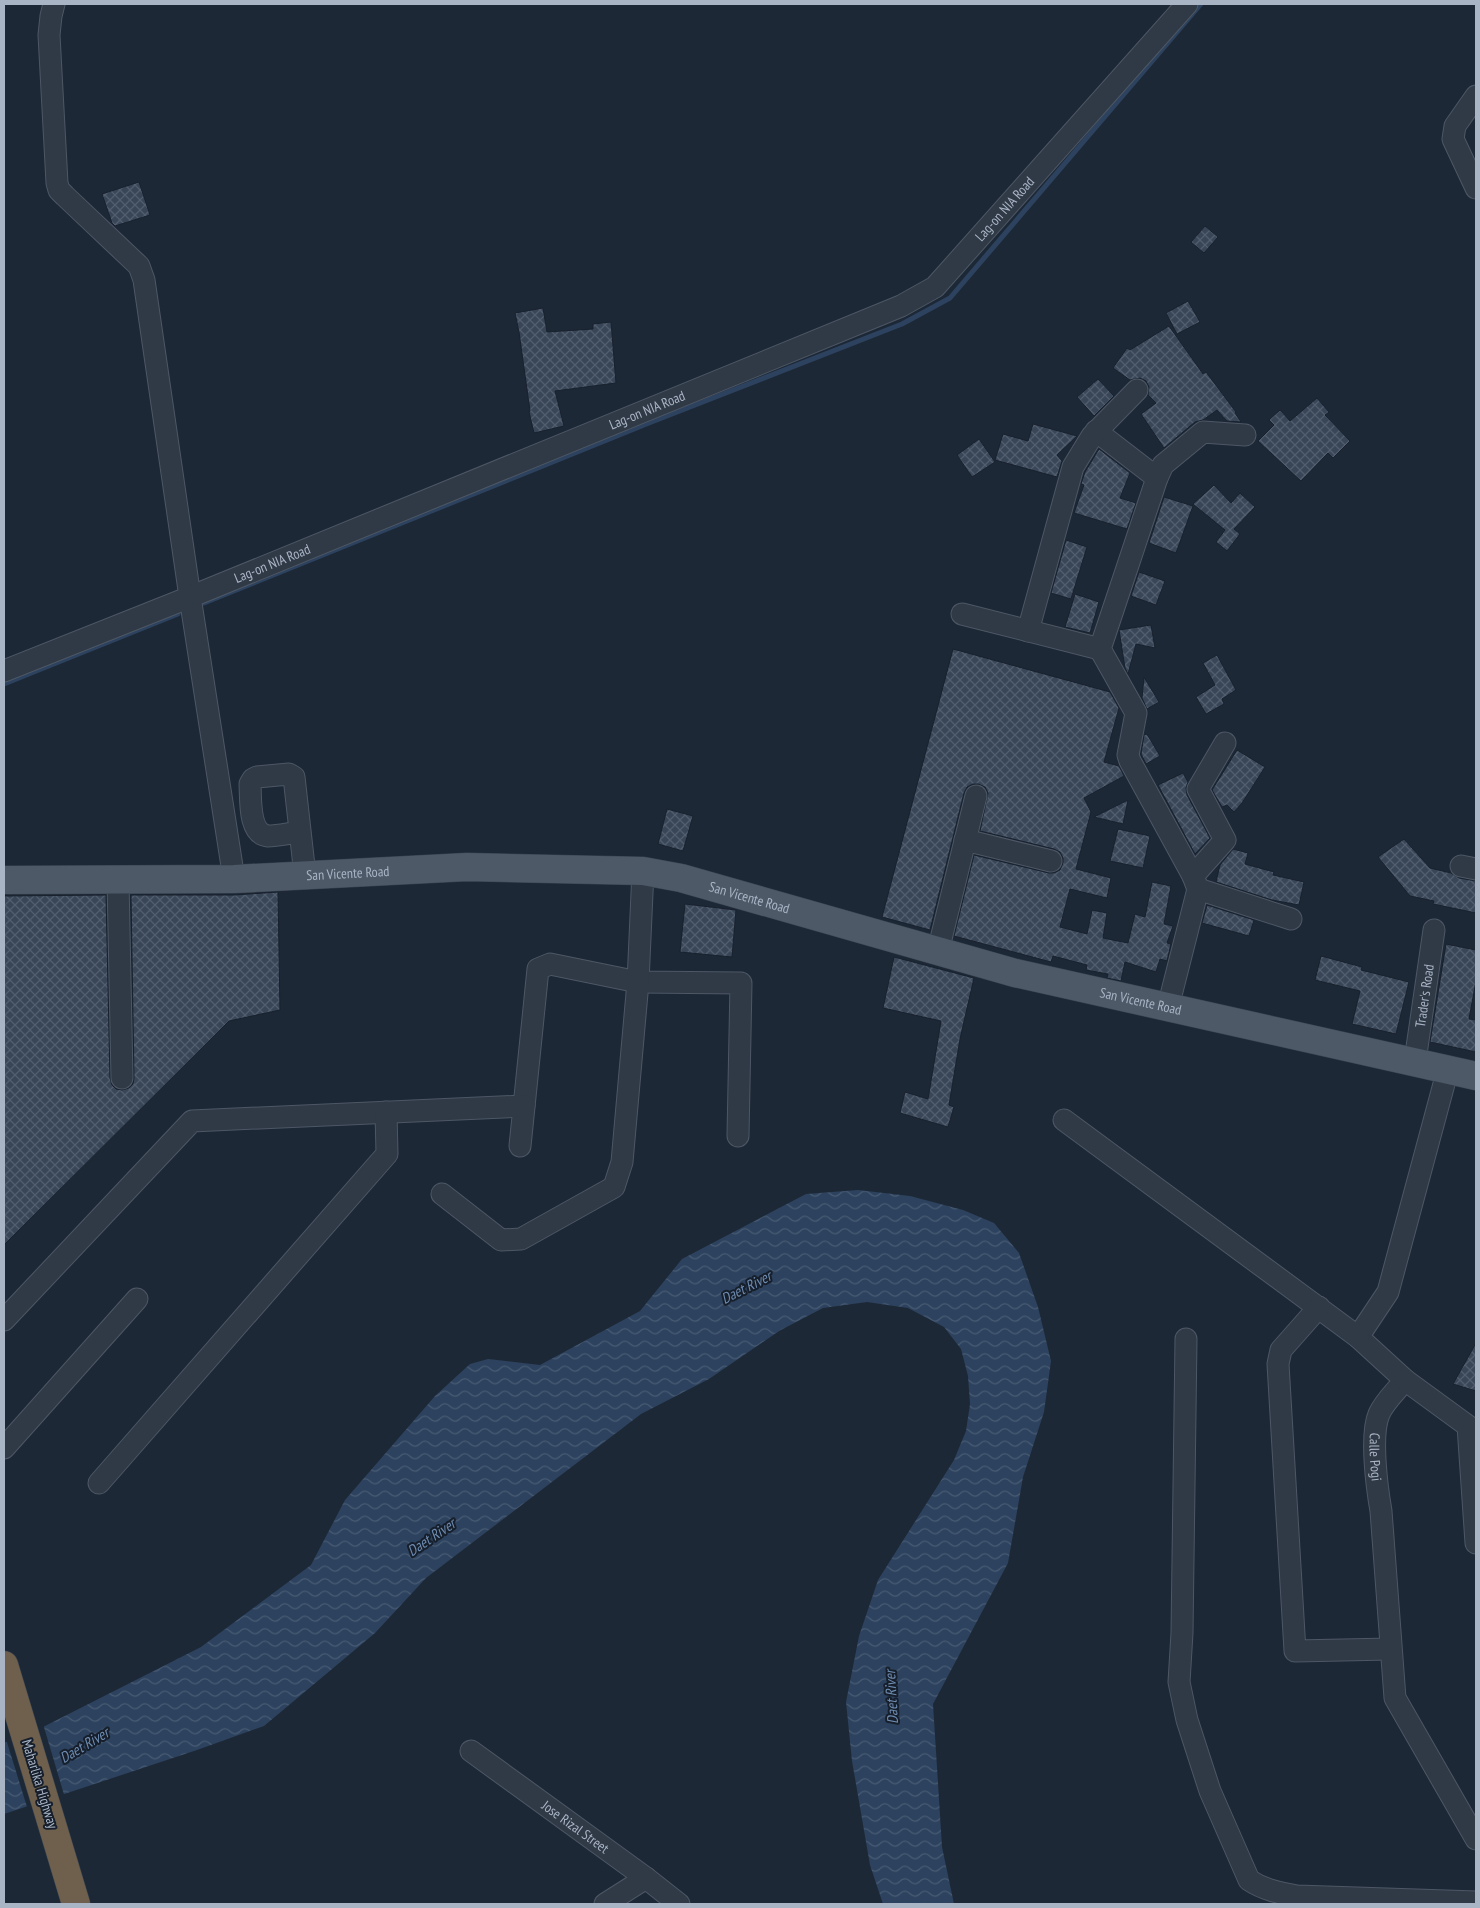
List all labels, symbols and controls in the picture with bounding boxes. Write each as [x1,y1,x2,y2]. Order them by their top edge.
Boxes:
street label: Lag-on NIA Road [971,173,1038,245]
street label: Lag-on NIA Road [606,386,688,434]
street label: Lag-on NIA Road [232,540,313,587]
street label: San Vicente Road [306,862,390,884]
street label: San Vicente Road [707,877,792,917]
street label: Trader's Road [1411,963,1438,1028]
street label: San Vicente Road [1098,983,1183,1019]
water label: Daet River [718,1265,776,1308]
street label: Calle Pogi [1366,1432,1386,1482]
water label: Daet River [403,1513,460,1560]
water label: Daet River [880,1668,902,1724]
water label: Daet River [56,1722,114,1767]
street label: Maharlika Highway [18,1737,62,1831]
street label: Jose Rizal Street [537,1796,613,1857]

